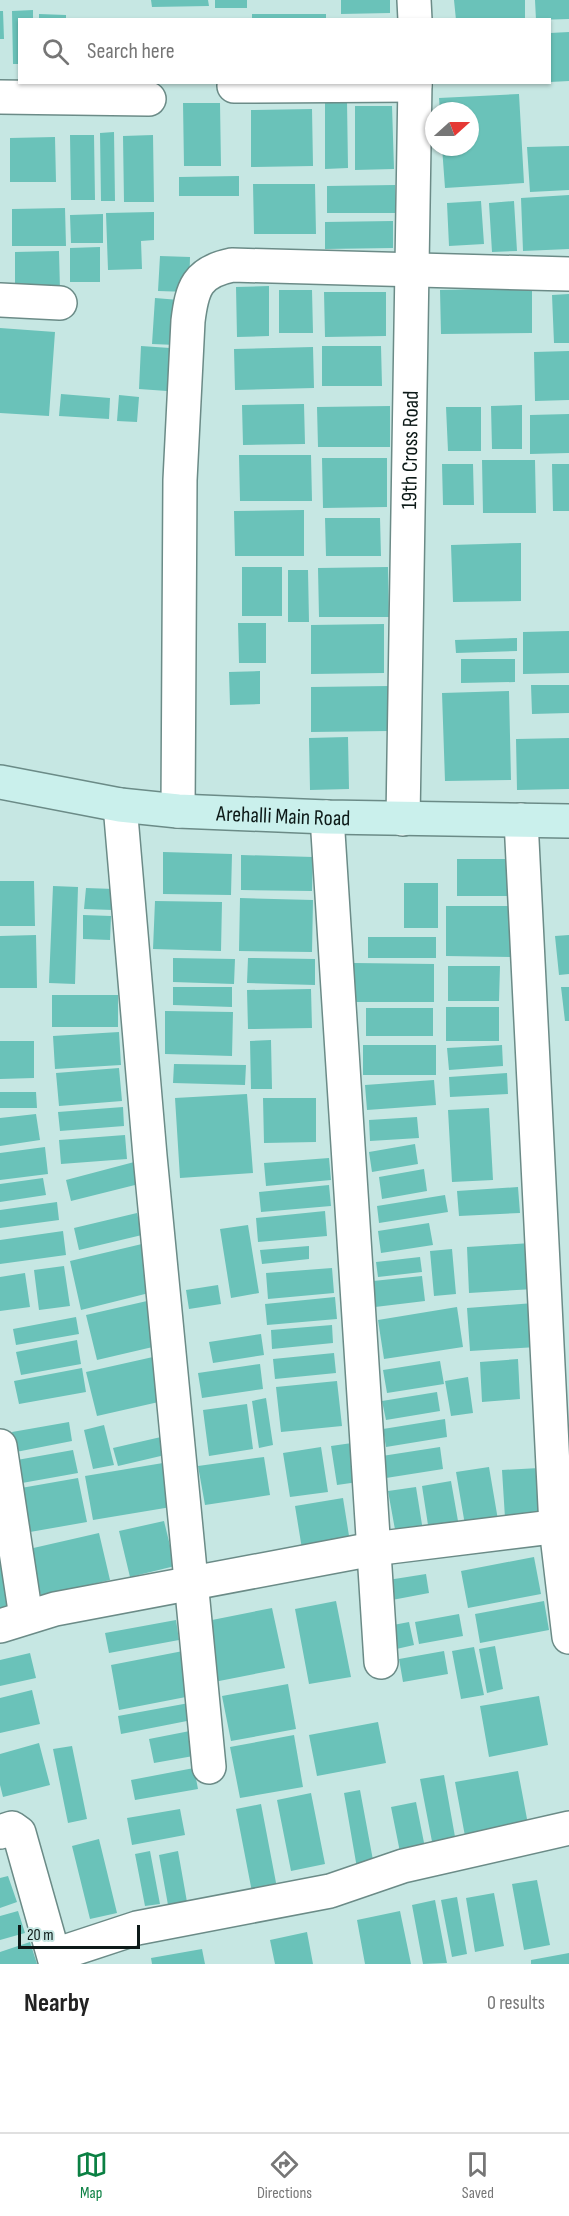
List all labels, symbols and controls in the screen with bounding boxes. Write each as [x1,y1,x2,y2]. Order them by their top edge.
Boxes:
search box [18,18,551,84]
icon: search [39,35,72,68]
text: Search here [87,38,174,65]
north arrow [425,102,479,156]
street label: 19th Cross Road [396,391,425,510]
street label: Arehalli Main Road [215,801,351,832]
scale bar [18,1922,140,1950]
text: 20 m [27,1926,54,1945]
text: Nearby [24,1988,90,2019]
text: 0 results [487,1991,545,2015]
tab: Map [75,2148,108,2203]
tab: Directions [257,2148,312,2203]
tab: Saved [461,2148,494,2203]

